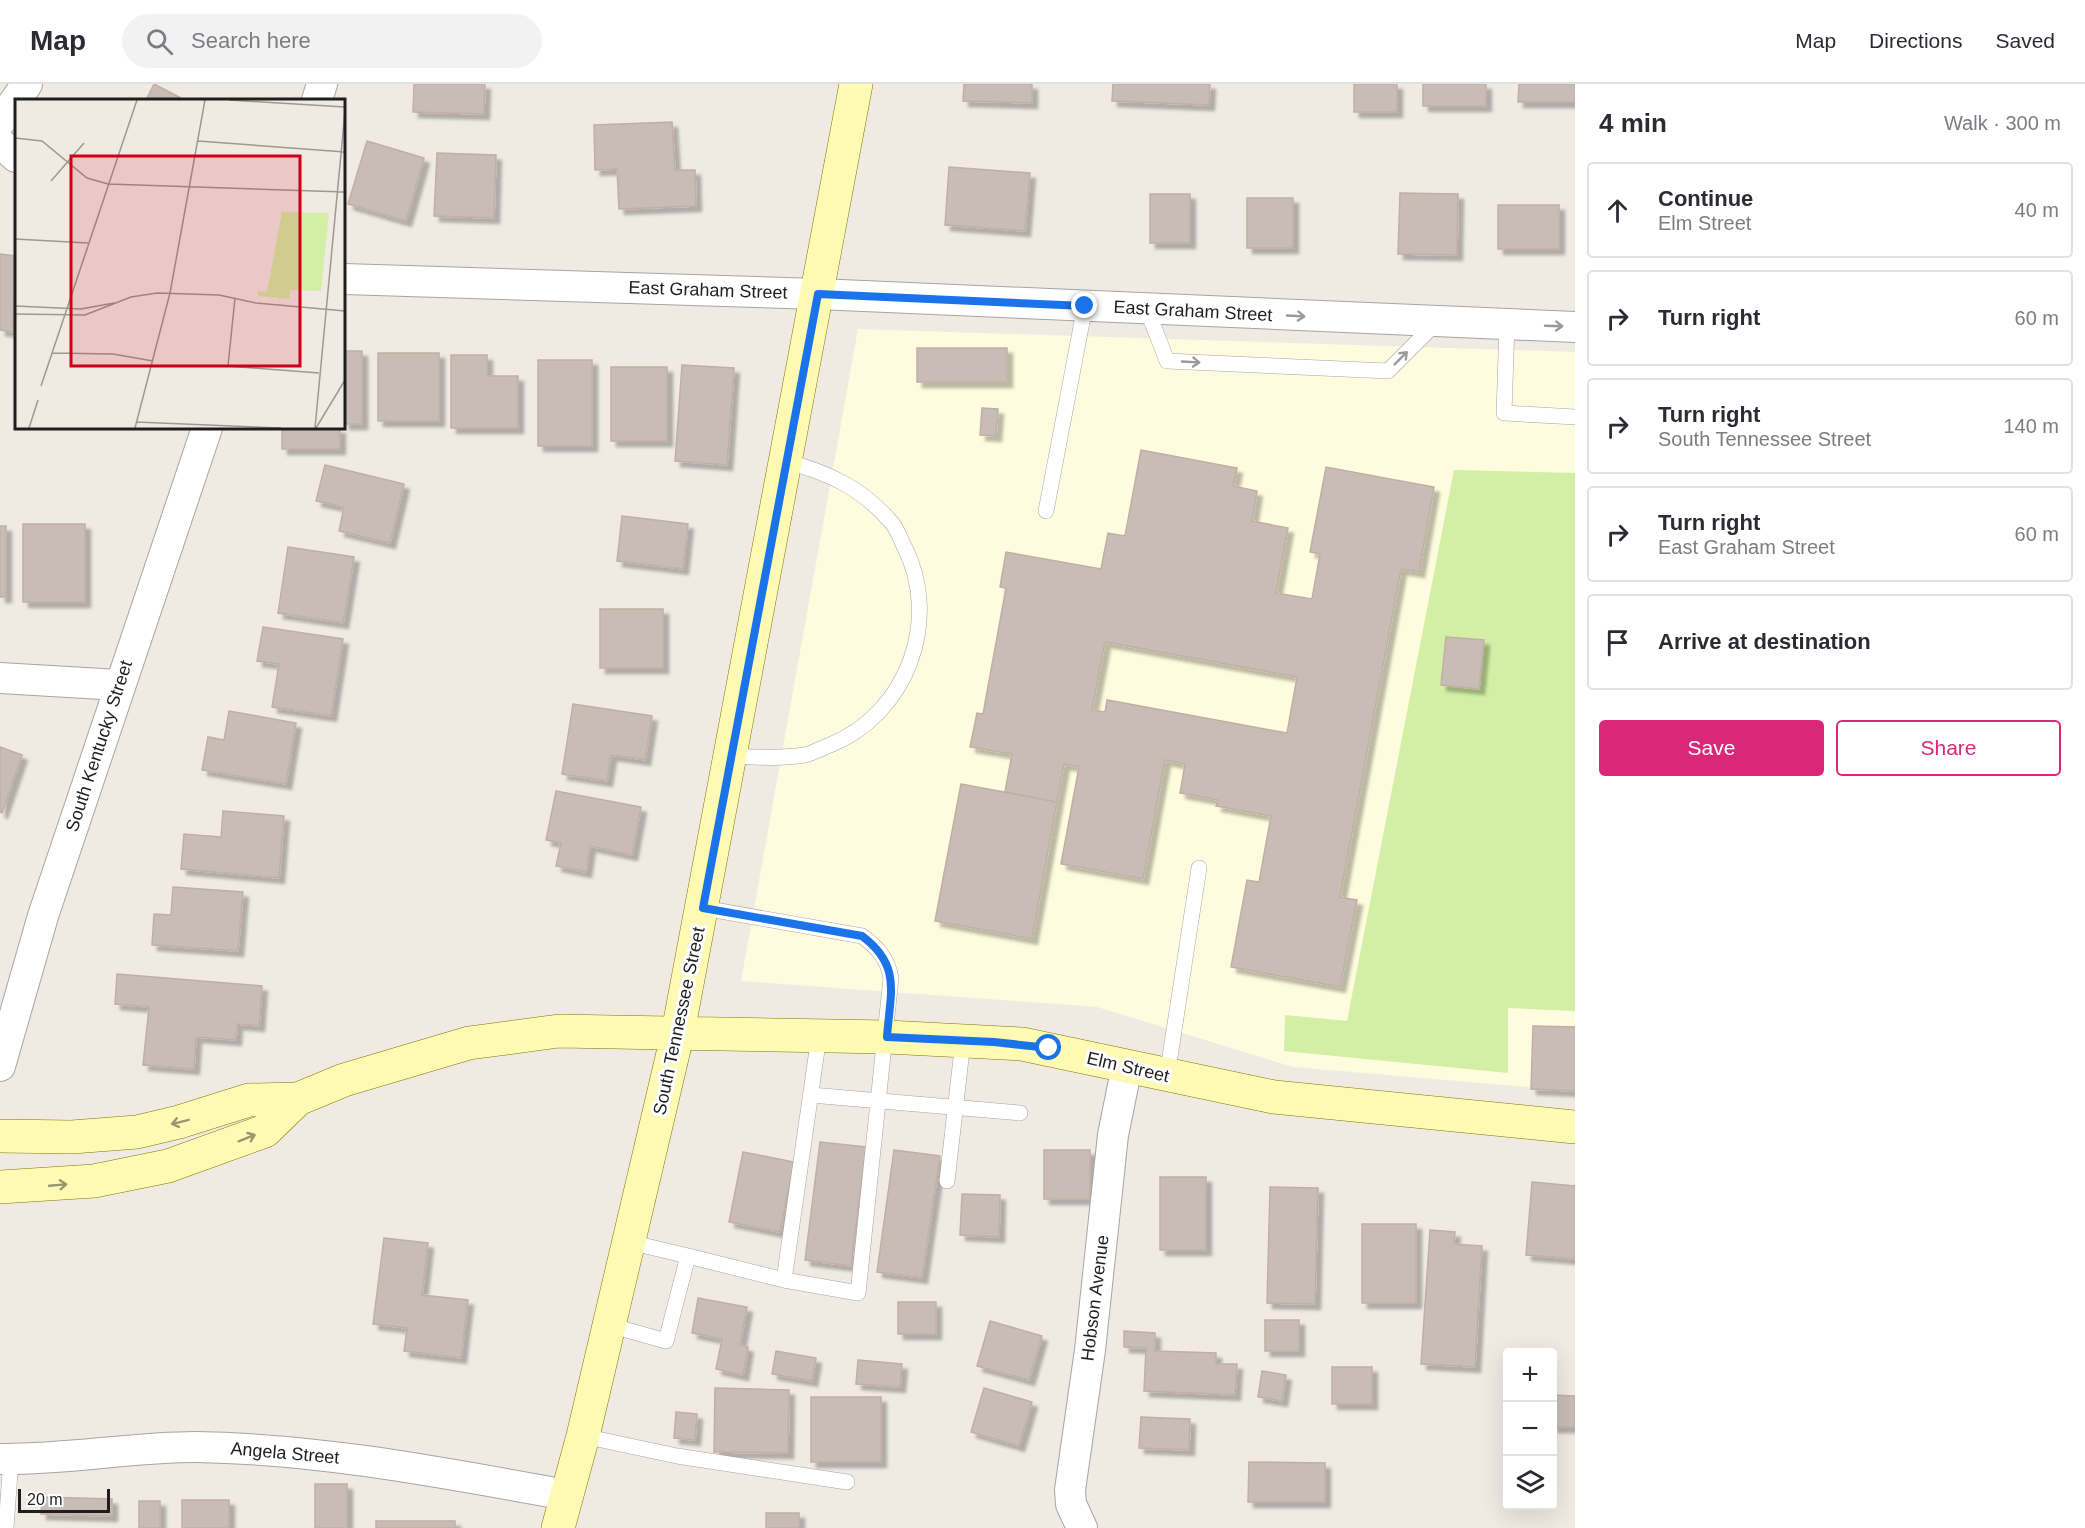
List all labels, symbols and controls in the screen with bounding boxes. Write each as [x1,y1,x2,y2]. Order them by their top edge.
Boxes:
search box [122,14,542,68]
text: Map [30,25,86,56]
icon: search [143,25,176,58]
text: Search here [191,28,311,53]
text: Map [1795,29,1836,52]
text: Directions [1869,29,1962,52]
text: Saved [1995,29,2055,52]
inset map [15,99,345,429]
text: 4 min [1599,108,1667,138]
text: Walk · 300 m [1944,112,2061,134]
text: Continue [1658,186,1753,211]
icon: ahead [1601,194,1634,227]
text: 40 m [2015,199,2059,221]
text: Elm Street [1658,212,1751,234]
street label: East Graham Street [628,277,788,303]
route end [1071,292,1097,318]
street label: East Graham Street [1113,297,1273,325]
icon: right [1601,302,1634,335]
text: Turn right [1658,305,1760,330]
text: 60 m [2015,307,2059,329]
one-way arrow [1286,310,1306,321]
one-way arrow [1543,321,1563,332]
one-way arrow [1394,350,1409,365]
one-way arrow [1180,356,1200,367]
text: Turn right [1658,402,1760,427]
icon: right [1601,410,1634,443]
text: 140 m [2003,415,2059,437]
text: South Tennessee Street [1658,428,1871,450]
text: Turn right [1658,510,1760,535]
icon: right [1601,518,1634,551]
text: 60 m [2015,523,2059,545]
text: East Graham Street [1658,536,1835,558]
icon: arrive [1601,626,1634,659]
text: Arrive at destination [1658,629,1871,654]
street label: South Kentucky Street [62,658,136,834]
button: Save [1599,720,1824,776]
button: Share [1836,720,2061,776]
street label: South Tennessee Street [649,925,709,1117]
route start [1035,1034,1061,1060]
street label: Elm Street [1085,1048,1171,1086]
one-way arrow [171,1117,190,1128]
one-way arrow [237,1132,255,1143]
one-way arrow [48,1179,68,1190]
street label: Hobson Avenue [1077,1234,1113,1362]
map controls [1503,1348,1557,1510]
button: + [1503,1348,1557,1402]
button: − [1503,1402,1557,1456]
street label: Angela Street [230,1438,340,1468]
button: layers [1503,1456,1557,1510]
scale bar [18,1486,110,1514]
text: 20 m [27,1491,63,1508]

